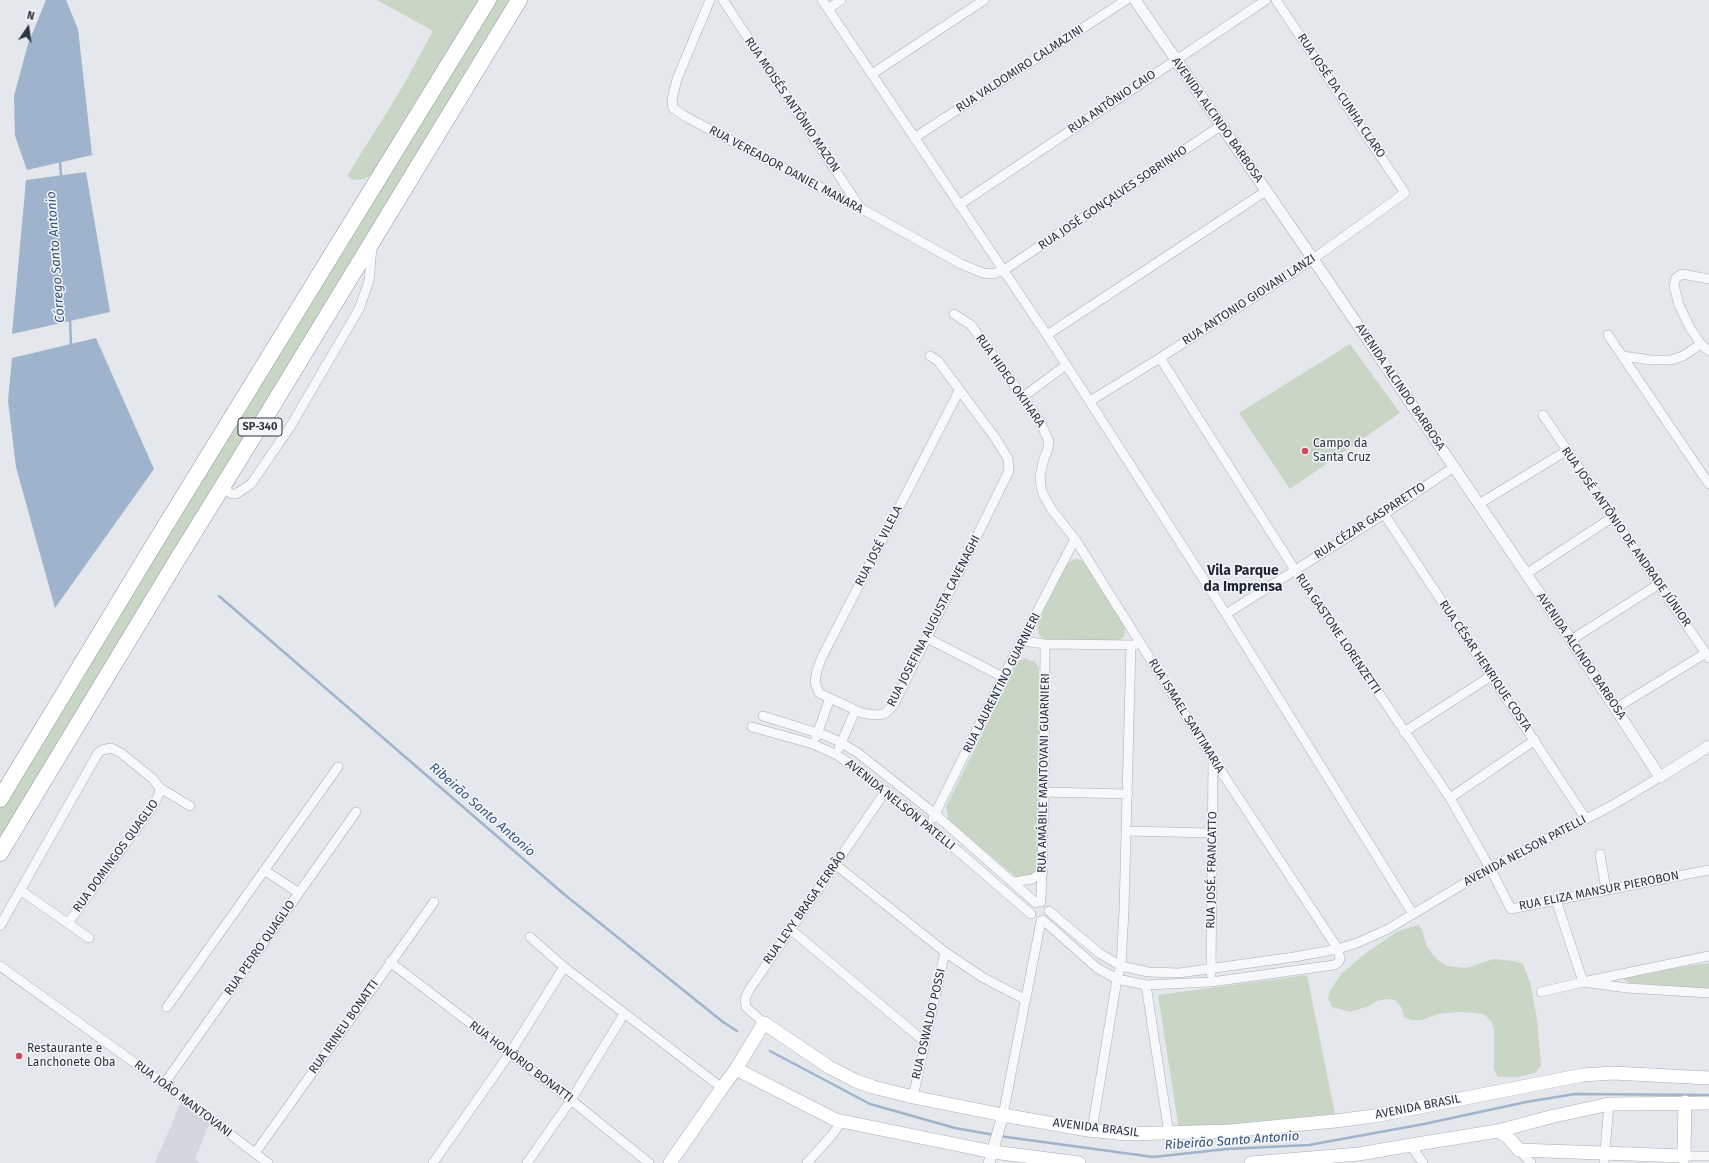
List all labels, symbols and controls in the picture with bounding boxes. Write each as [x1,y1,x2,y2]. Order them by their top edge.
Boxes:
north arrow [8,8,48,48]
text: N [26,9,36,23]
street label: RUA VALDOMIRO CALMAZINI [954,22,1086,116]
street label: RUA JOSÉ DA CUNHA CLARO [1294,31,1388,161]
street label: RUA MOISÉS ANTÔNIO MAZON [741,35,843,175]
street label: AVENIDA ALCINDO BARBOSA [1168,55,1266,185]
street label: RUA ANTÔNIO CAIO [1065,67,1159,137]
street label: RUA VEREADOR DANIEL MANARA [707,123,865,217]
street label: RUA JOSÉ GONÇALVES SOBRINHO [1036,143,1190,253]
water label: Córrego Santo Antonio [44,191,68,323]
street label: RUA ANTONIO GIOVANI LANZI [1180,251,1318,349]
street label: AVENIDA ALCINDO BARBOSA [1352,321,1448,453]
street label: RUA HIDEO OKIHARA [972,332,1048,430]
road number: SP-340 [238,418,282,436]
place label: Campo da Santa Cruz [1313,437,1370,465]
street label: RUA JOSÉ ANTÔNIO DE ANDRADE JÚNIOR [1558,444,1694,630]
marker: Campo da Santa Cruz [1300,446,1310,456]
street label: RUA CÉZAR GASPARETTO [1312,480,1428,562]
street label: RUA JOSÉ VILELA [852,503,906,589]
street label: RUA JOSEFINA AUGUSTA CAVENAGHI [884,533,984,709]
district label: Vila Parque da Imprensa [1204,563,1282,596]
street label: RUA GASTONE LORENZETTI [1292,571,1384,697]
street label: AVENIDA ALCINDO BARBOSA [1533,590,1629,722]
street label: RUA CÉSAR HENRIQUE COSTA [1436,598,1534,734]
street label: RUA LAURENTINO GUARNIERI [960,610,1044,756]
street label: RUA ISMAEL SANTIMARIA [1145,656,1227,776]
street label: RUA AMÁBILE MANTOVANI GUARNIERI [1035,673,1053,873]
street label: AVENIDA NELSON PATELLI [842,756,958,854]
water label: Ribeirão Santo Antonio [426,760,538,860]
street label: RUA DOMINGOS QUAGLIO [70,797,162,915]
street label: RUA JOSÉ. FRANCATTO [1204,811,1220,929]
street label: AVENIDA NELSON PATELLI [1461,813,1589,889]
street label: RUA LEVY BRAGA FERRÃO [760,849,850,967]
street label: RUA ELIZA MANSUR PIEROBON [1518,868,1680,914]
street label: RUA PEDRO QUAGLIO [222,898,298,998]
street label: RUA OSWALDO POSSI [909,967,949,1081]
street label: RUA IRINEU BONATTI [306,977,382,1077]
street label: RUA HONÓRIO BONATTI [466,1018,576,1106]
place label: Restaurante e Lanchonete Oba [27,1042,115,1070]
marker: Restaurante e Lanchonete Oba [14,1051,24,1061]
street label: RUA JOÃO MANTOVANI [131,1058,235,1140]
street label: AVENIDA BRASIL [1374,1092,1462,1122]
street label: AVENIDA BRASIL [1052,1116,1140,1140]
water label: Ribeirão Santo Antonio [1164,1129,1300,1153]

